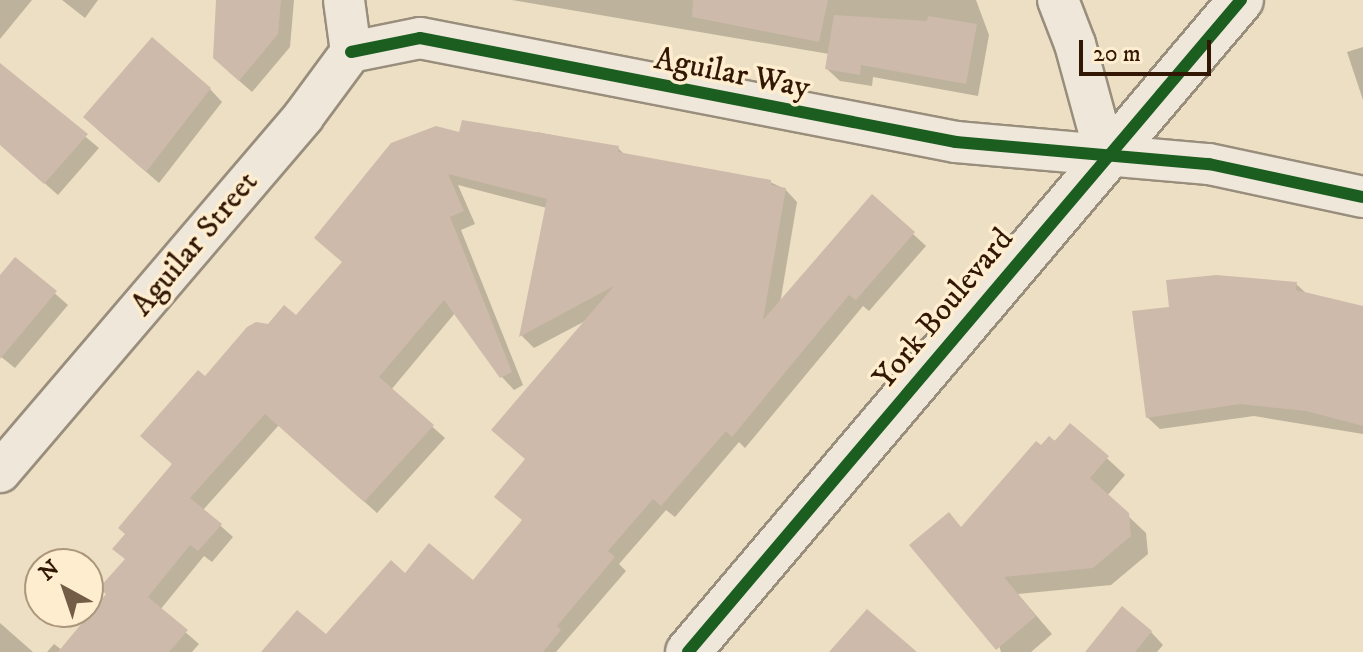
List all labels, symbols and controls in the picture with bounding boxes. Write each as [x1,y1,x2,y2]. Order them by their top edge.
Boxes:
scale bar [1083,24,1215,74]
text: 20 m [1093,39,1141,69]
street label: Aguilar Way [651,40,813,108]
street label: Aguilar Street [123,164,267,324]
street label: York Boulevard [866,221,1022,397]
north arrow [24,548,104,628]
text: N [34,555,65,587]

